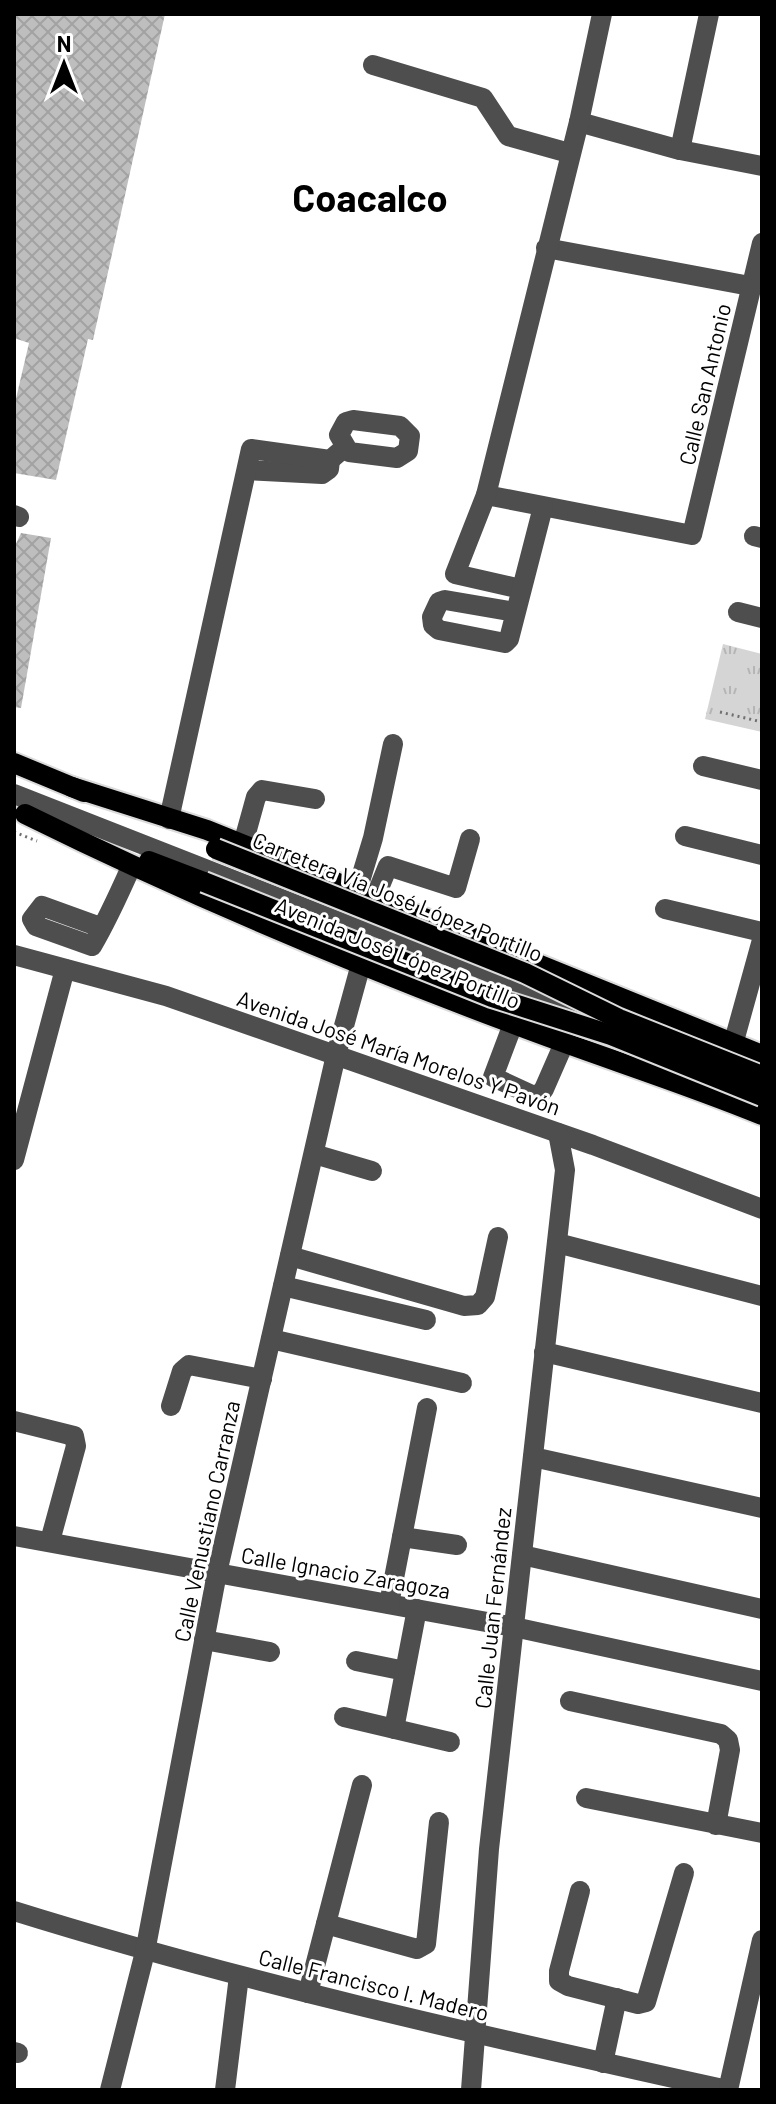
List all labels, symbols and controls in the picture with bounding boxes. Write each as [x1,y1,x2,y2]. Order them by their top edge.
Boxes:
north arrow [24,24,104,104]
text: N [57,30,71,56]
district label: Coacalco [292,174,448,220]
street label: Calle San Antonio [673,301,735,467]
street label: Carretera Vía José López Portillo [249,826,547,966]
street label: Avenida José López Portillo [272,891,524,1013]
street label: Avenida José María Morelos Y Pavón [234,984,564,1120]
street label: Calle Venustiano Carranza [168,1398,244,1644]
street label: Calle Juan Fernández [468,1506,516,1710]
street label: Calle Ignacio Zaragoza [239,1541,453,1603]
street label: Calle Francisco I. Madero [256,1943,492,2025]

